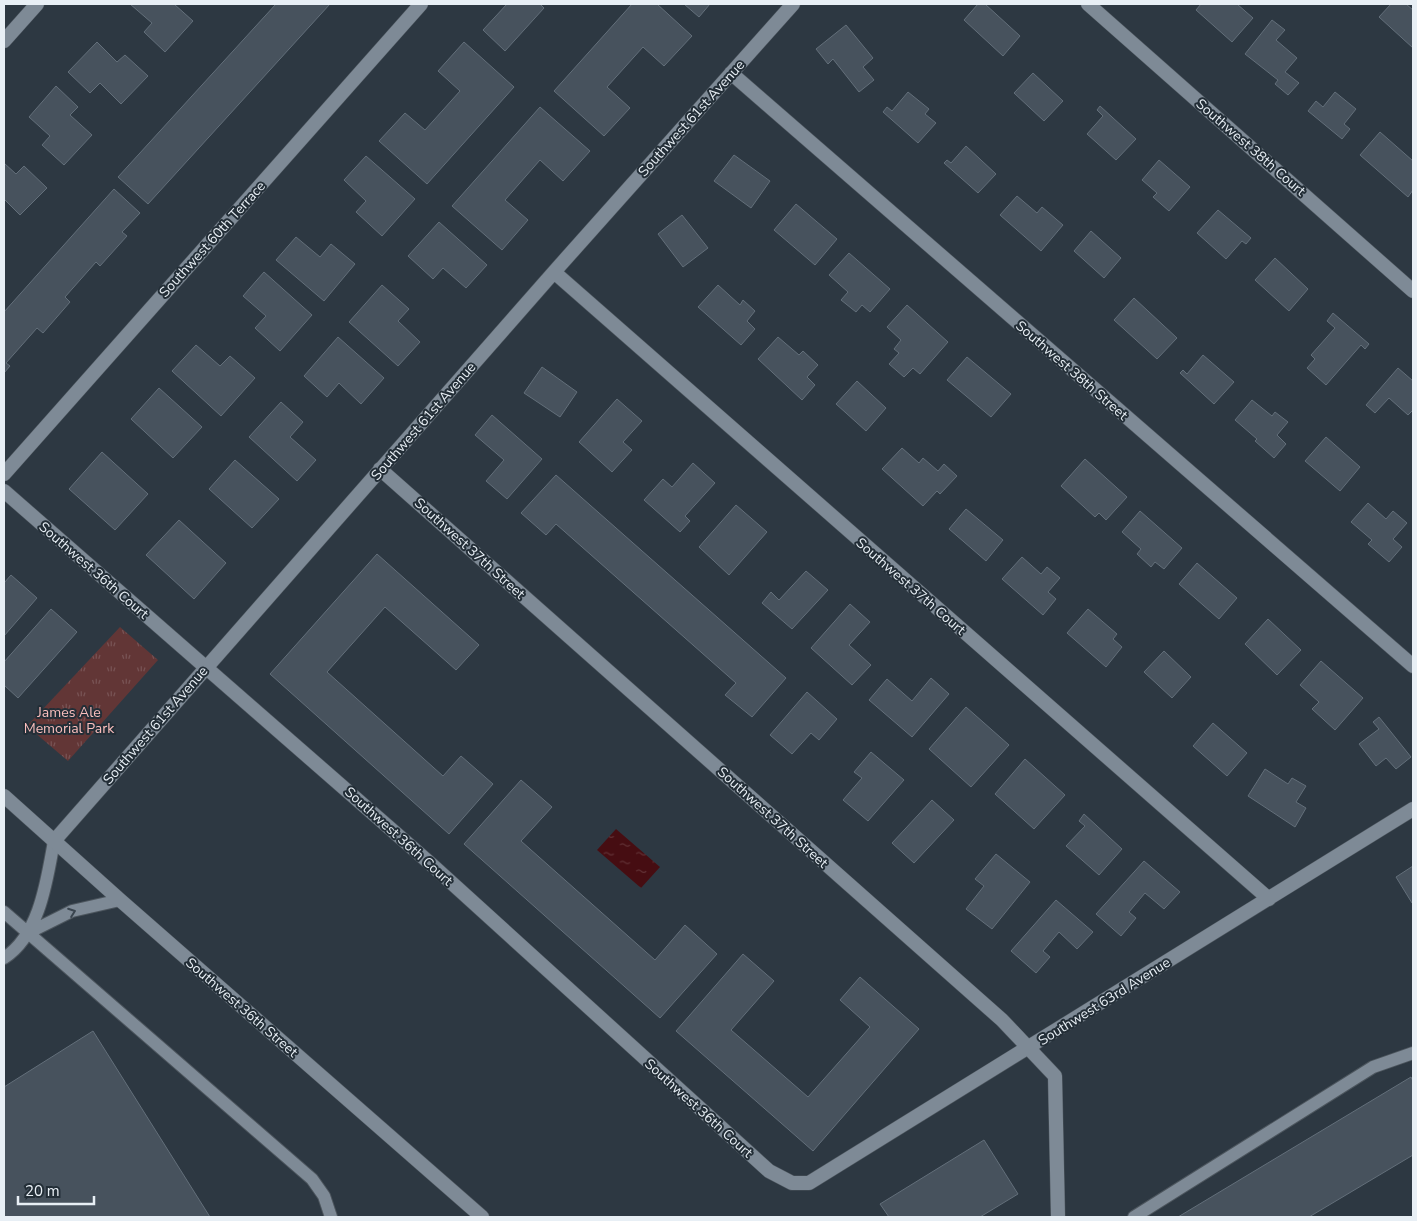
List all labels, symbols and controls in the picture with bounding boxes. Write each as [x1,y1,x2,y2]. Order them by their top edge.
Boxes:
street label: Southwest 61st Avenue [634,56,749,181]
street label: Southwest 38th Court [1192,94,1310,200]
street label: Southwest 60th Terrace [155,177,270,302]
street label: Southwest 38th Street [1012,316,1132,424]
street label: Southwest 61st Avenue [367,358,480,485]
street label: Southwest 37th Street [410,494,529,603]
street label: Southwest 36th Court [35,517,153,623]
street label: Southwest 37th Court [852,533,970,639]
street label: Southwest 61st Avenue [99,662,212,789]
park label: James Ale Memorial Park [24,703,115,738]
street label: Southwest 37th Street [713,763,832,872]
street label: Southwest 36th Court [341,783,457,890]
one-way arrow [67,908,76,918]
street label: Southwest 36th Street [182,953,302,1061]
street label: Southwest 63rd Avenue [1035,953,1174,1050]
street label: Southwest 36th Court [641,1055,757,1162]
scale bar [18,1174,94,1206]
text: 20 m [25,1181,60,1201]

